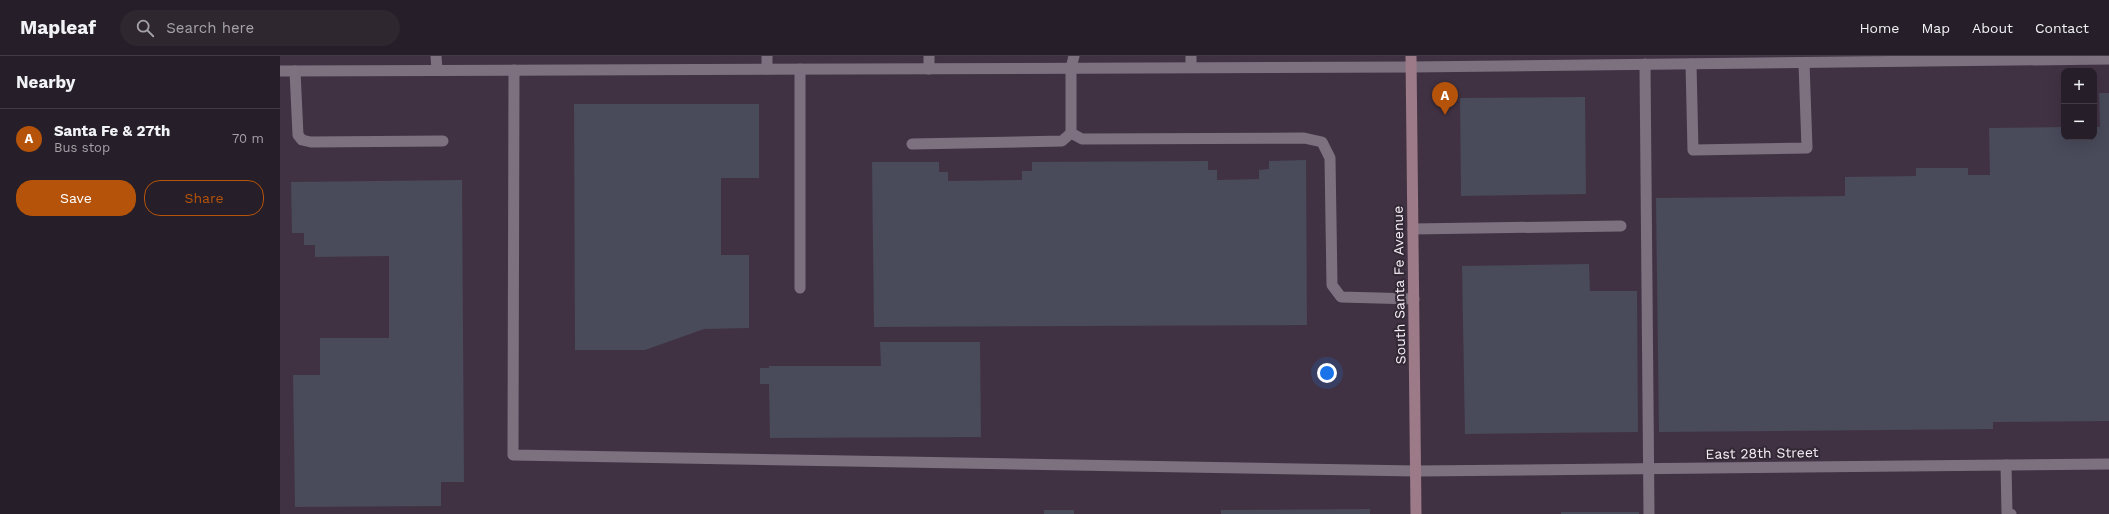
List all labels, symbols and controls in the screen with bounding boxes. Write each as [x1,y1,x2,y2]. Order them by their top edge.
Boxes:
search box [120,10,400,46]
text: Mapleaf [20,16,96,39]
icon: search [134,17,156,39]
text: Search here [166,19,254,37]
text: Home [1859,20,1899,36]
text: Map [1921,20,1950,36]
text: About [1972,20,2013,36]
text: Contact [2035,20,2089,36]
map controls [2061,68,2097,140]
button: + [2061,68,2097,104]
text: Nearby [16,72,75,92]
pin: A [1432,82,1458,115]
button: − [2061,104,2097,140]
text: Santa Fe & 27th [54,122,170,140]
text: A [25,131,33,146]
text: 70 m [232,131,264,146]
text: Bus stop [54,140,110,155]
button: Save [16,180,136,216]
button: Share [144,180,264,216]
street label: South Santa Fe Avenue [1390,206,1408,364]
your location [1317,363,1337,383]
street label: East 28th Street [1705,444,1819,462]

